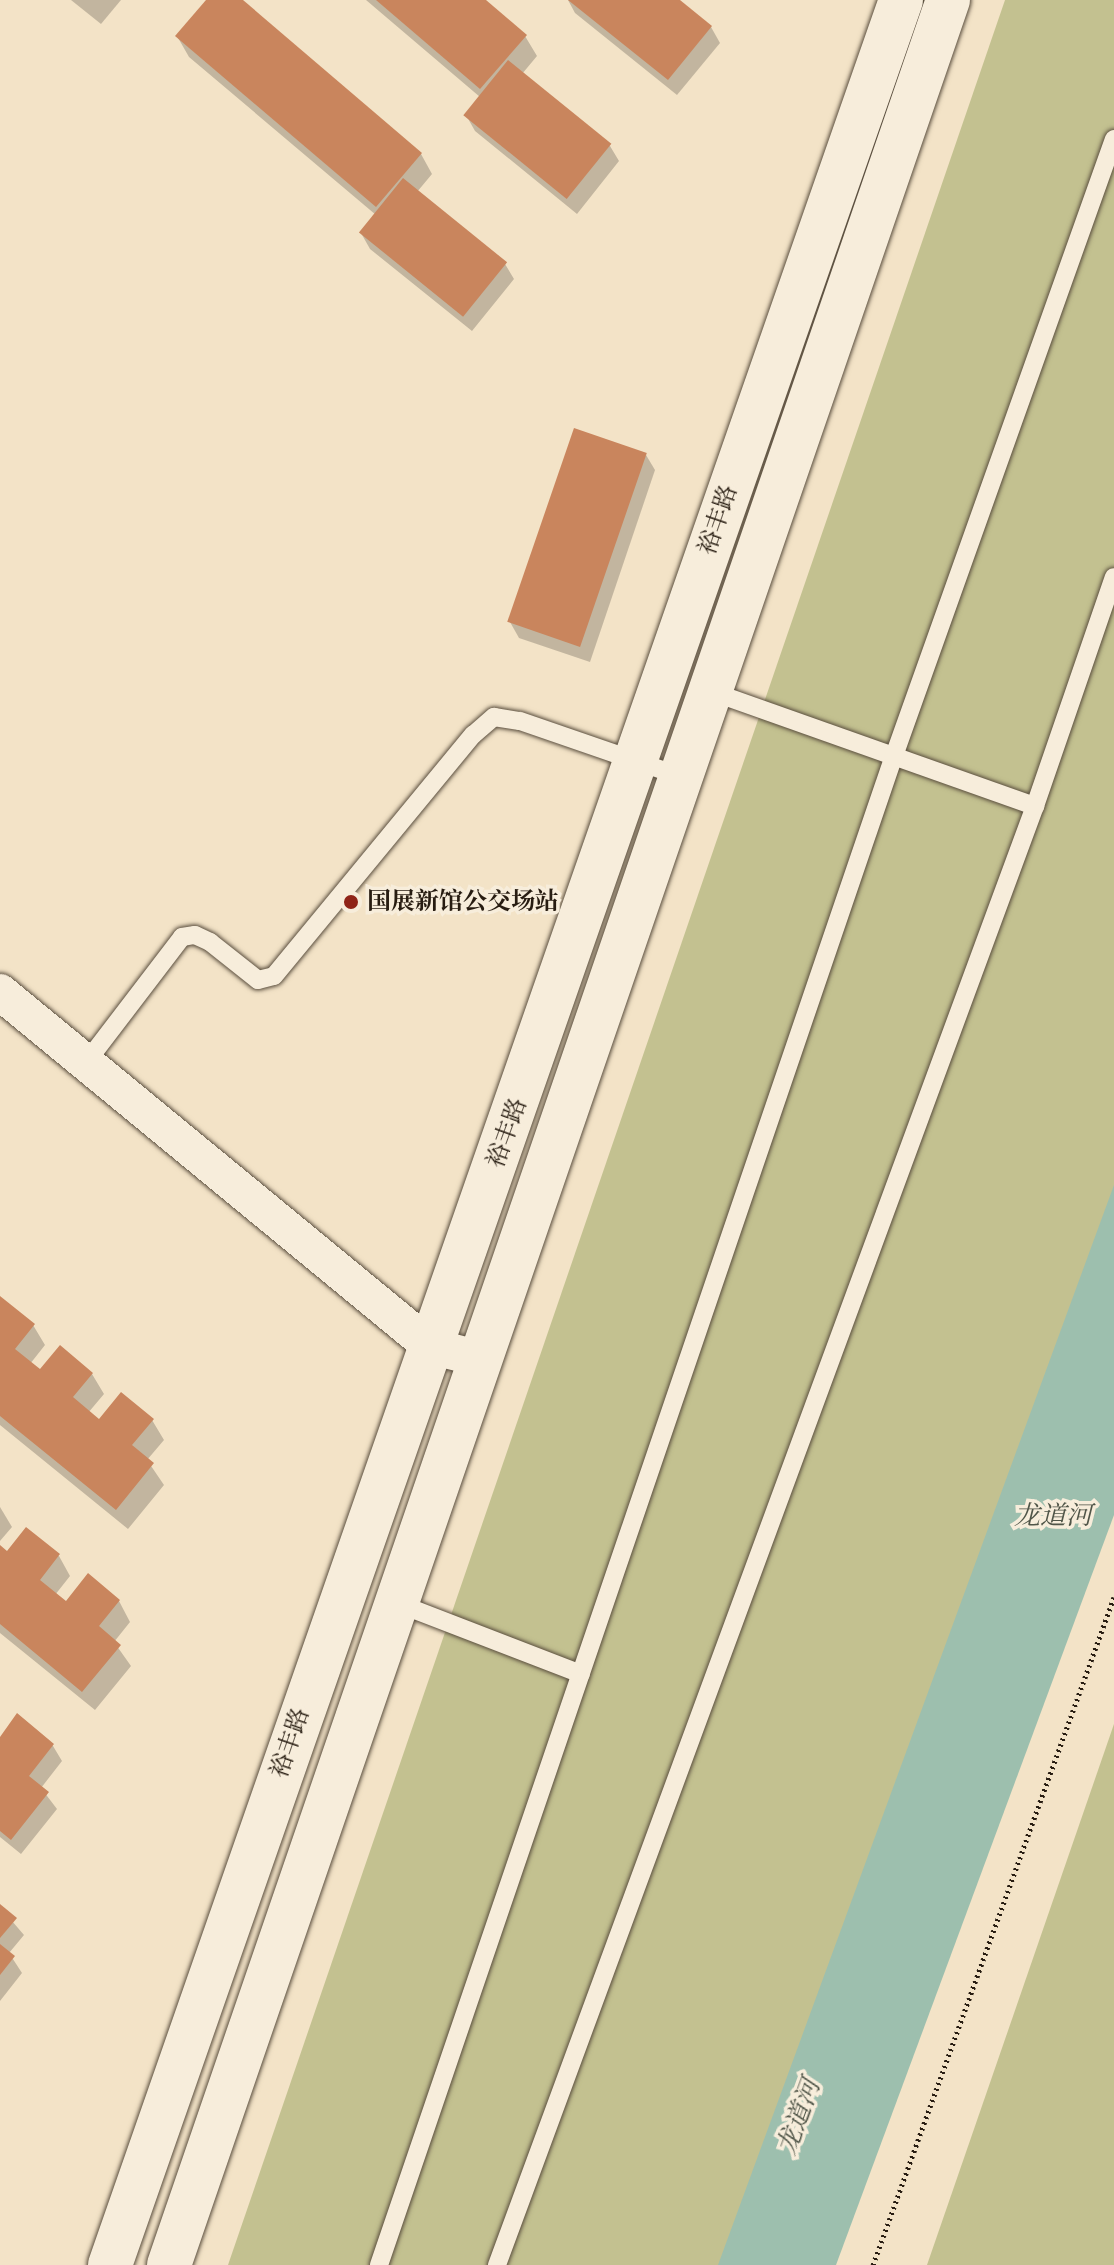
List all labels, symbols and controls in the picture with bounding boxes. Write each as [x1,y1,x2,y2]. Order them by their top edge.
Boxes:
street label: 裕丰路 [693,481,743,559]
place label: 国展新馆公交场站 [367,888,559,916]
marker: 国展新馆公交场站 [342,893,360,911]
street label: 裕丰路 [481,1094,533,1172]
water label: 龙道河 [1014,1500,1092,1532]
street label: 裕丰路 [265,1704,315,1782]
water label: 龙道河 [771,2075,827,2159]

